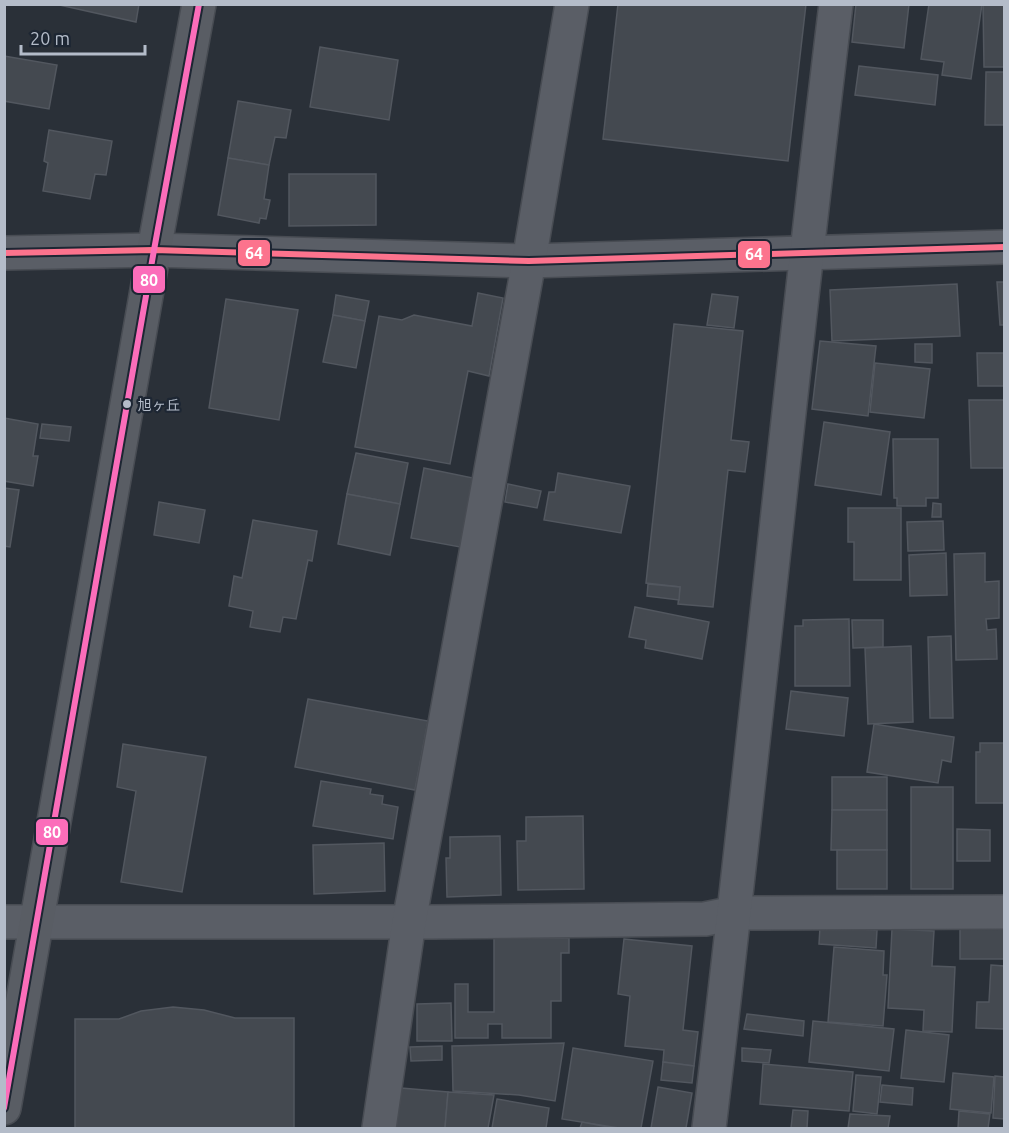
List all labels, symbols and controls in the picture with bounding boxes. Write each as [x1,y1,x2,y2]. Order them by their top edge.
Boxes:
scale bar [21,18,146,56]
text: 20 m [30,28,70,48]
line badge: 64 [237,239,271,267]
line badge: 64 [737,240,771,269]
text: 64 [245,244,263,262]
text: 64 [745,245,763,263]
line badge: 80 [132,265,166,294]
text: 80 [140,271,158,289]
place label: 旭ヶ丘 [138,397,180,413]
marker: 旭ヶ丘 [121,398,133,410]
line badge: 80 [35,818,69,846]
text: 80 [43,823,61,841]

